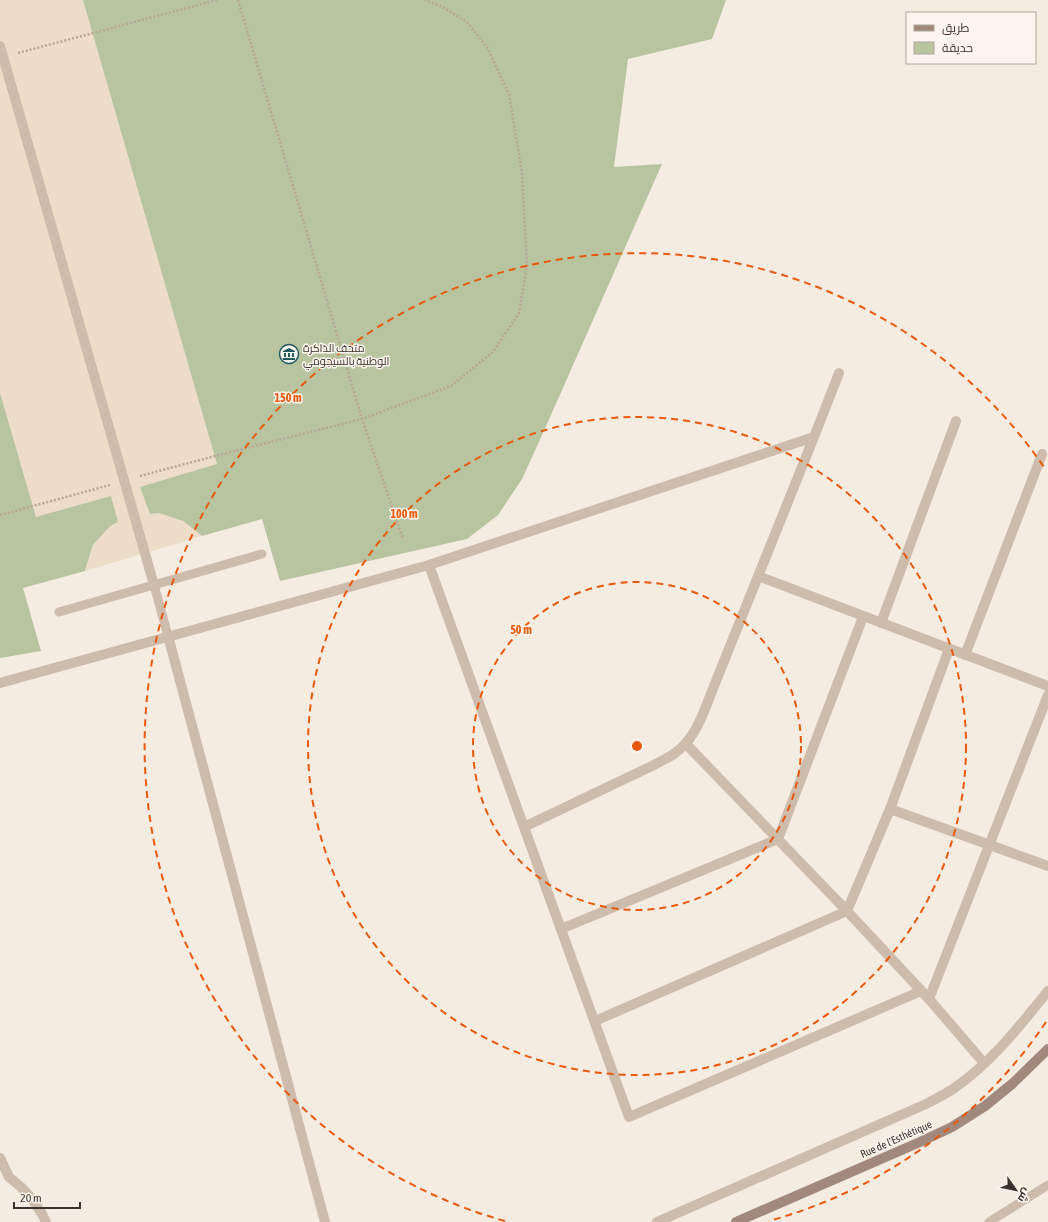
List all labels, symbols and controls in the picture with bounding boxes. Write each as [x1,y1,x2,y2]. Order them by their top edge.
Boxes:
legend [906,12,1036,64]
text: طريق [942,21,970,35]
text: حديقة [942,41,973,55]
place label: متحف الذاكرة الوطنية بالسيجومي [303,342,390,370]
museum icon: متحف الذاكرة الوطنية بالسيجومي [278,343,300,365]
text: 150 m [274,391,302,405]
text: 100 m [390,507,418,521]
text: 50 m [510,623,532,637]
centre of rings [630,739,644,753]
street label: Rue de l'Esthétique [858,1118,934,1160]
north arrow [996,1170,1036,1210]
scale bar [14,1184,80,1210]
text: ش [1015,1186,1033,1205]
text: 20 m [20,1191,42,1205]

